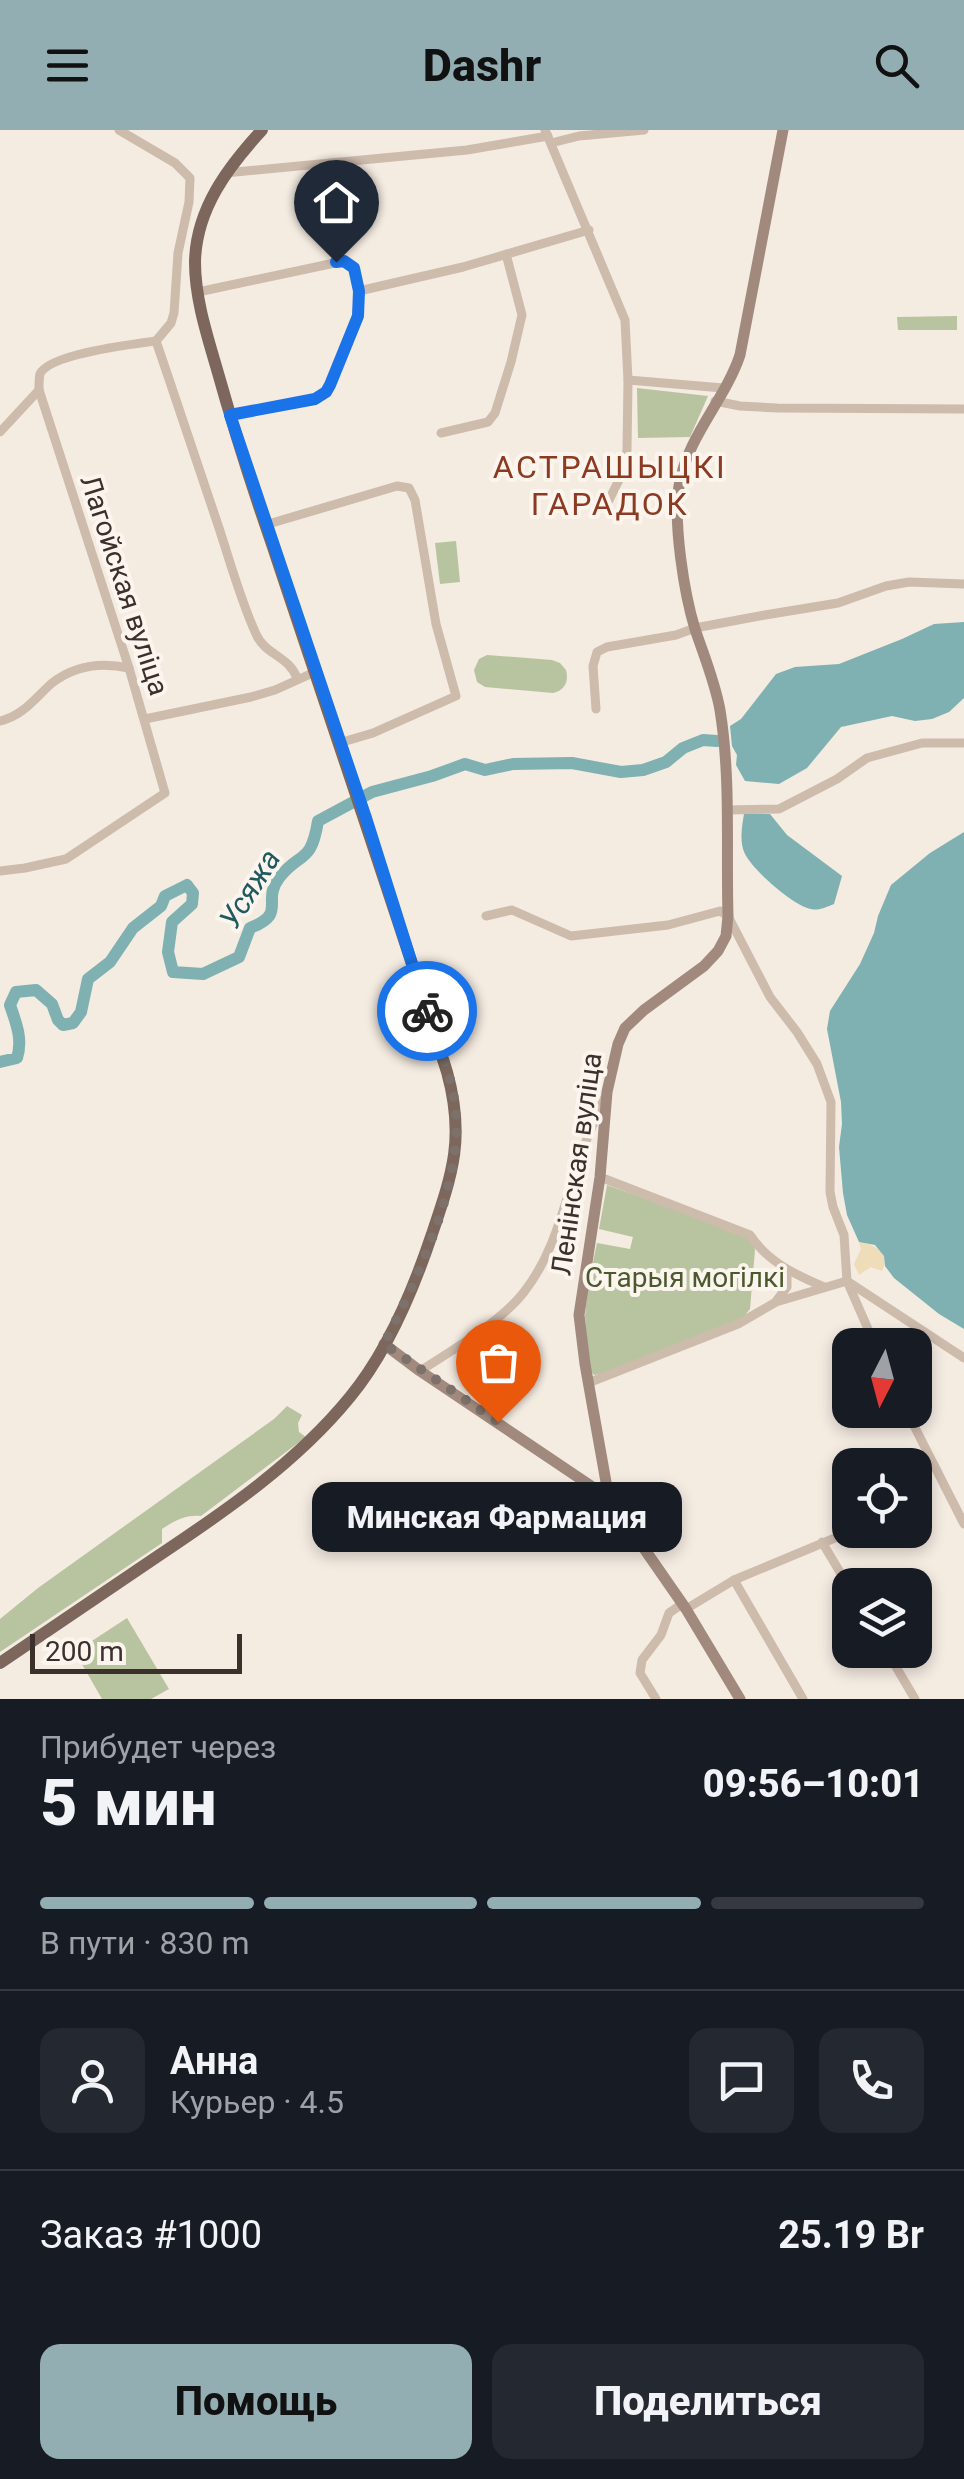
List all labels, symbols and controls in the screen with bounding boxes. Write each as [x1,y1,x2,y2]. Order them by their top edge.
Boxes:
icon: menu [40,38,95,93]
icon: search [869,38,924,93]
text: Dashr [423,39,541,92]
pin [294,160,379,263]
icon: home [309,175,364,230]
district label: АСТРАШЫЦКІ ГАРАДОК [493,448,727,523]
street label: Лагойская вуліца [73,471,176,699]
water label: Усяжа [212,843,287,935]
courier [377,961,477,1061]
icon: bike [400,984,455,1039]
street label: Ленінская вуліца [545,1051,608,1278]
park label: Старыя могілкі [585,1261,785,1294]
pin [456,1320,541,1423]
north arrow [832,1328,932,1428]
map controls [832,1328,932,1668]
icon: bag [471,1335,526,1390]
button: locate [832,1448,932,1548]
callout: Минская Фармация [313,1482,683,1552]
text: Минская Фармация [347,1498,647,1536]
button: layers [832,1568,932,1668]
scale bar [30,1629,242,1674]
text: 200 m [45,1635,124,1668]
text: Прибудет через [40,1728,276,1766]
text: 09:56–10:01 [703,1762,924,1806]
text: 5 мин [40,1765,217,1841]
text: В пути · 830 m [40,1924,250,1962]
button: person [40,2028,145,2133]
button: chat [689,2028,794,2133]
button: phone [819,2028,924,2133]
text: Анна [170,2039,258,2083]
text: Курьер · 4.5 [170,2083,344,2121]
text: Заказ #1000 [40,2213,262,2257]
text: 25.19 Br [778,2213,924,2257]
button: Помощь [40,2344,472,2459]
button: Поделиться [492,2344,924,2459]

